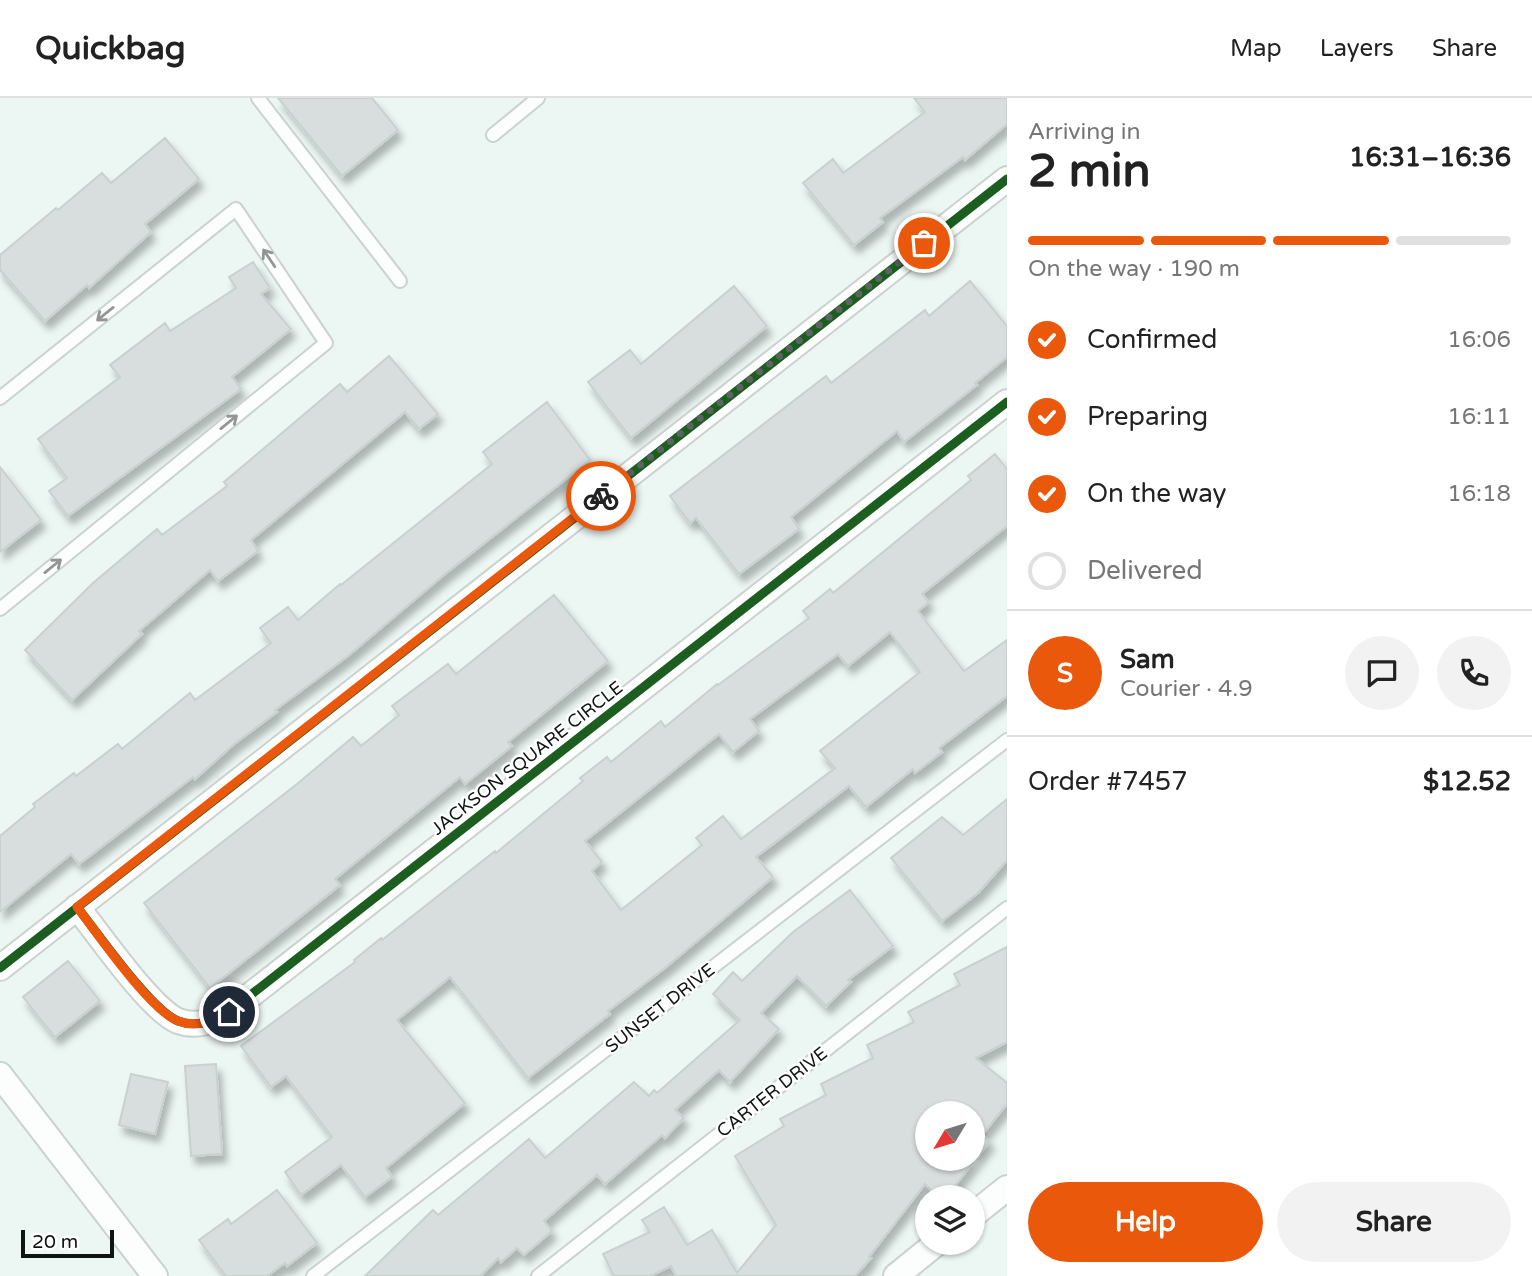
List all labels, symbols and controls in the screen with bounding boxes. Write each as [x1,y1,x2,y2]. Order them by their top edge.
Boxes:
text: Quickbag [35,29,186,68]
text: Map [1230,34,1282,63]
text: Layers [1320,34,1394,63]
text: Share [1432,34,1497,63]
text: Arriving in [1028,118,1141,146]
text: 16:31–16:36 [1349,142,1511,173]
text: 2 min [1028,144,1151,199]
pin [894,213,954,273]
icon: bag [905,224,943,262]
one-way arrow [262,249,276,268]
text: On the way · 190 m [1028,255,1240,283]
one-way arrow [96,306,114,322]
icon: check [1028,321,1066,359]
text: Confirmed [1087,324,1217,355]
text: 16:06 [1447,326,1511,354]
icon: check [1028,398,1066,436]
text: Preparing [1087,401,1208,432]
text: 16:11 [1447,403,1511,431]
one-way arrow [220,414,238,430]
courier [566,461,636,531]
icon: check [1028,475,1066,513]
icon: bike [582,477,620,515]
text: On the way [1087,478,1227,509]
text: 16:18 [1447,480,1511,508]
text: Delivered [1087,555,1203,586]
one-way arrow [43,558,61,574]
button: chat [1345,636,1419,710]
button: phone [1437,636,1511,710]
text: Sam [1120,644,1175,675]
text: S [1057,658,1073,689]
text: Courier · 4.9 [1120,675,1253,703]
street label: JACKSON SQUARE CIRCLE [427,676,627,840]
text: Order #7457 [1028,766,1188,797]
text: $12.52 [1423,766,1511,797]
street label: SUNSET DRIVE [601,958,719,1058]
pin [199,982,259,1042]
icon: home [210,993,248,1031]
street label: CARTER DRIVE [712,1042,832,1142]
north arrow [915,1101,985,1171]
map controls [915,1101,985,1255]
button: Help [1028,1182,1263,1262]
button: Share [1277,1182,1511,1262]
button: layers [915,1185,985,1255]
scale bar [21,1227,114,1259]
text: 20 m [32,1231,78,1253]

